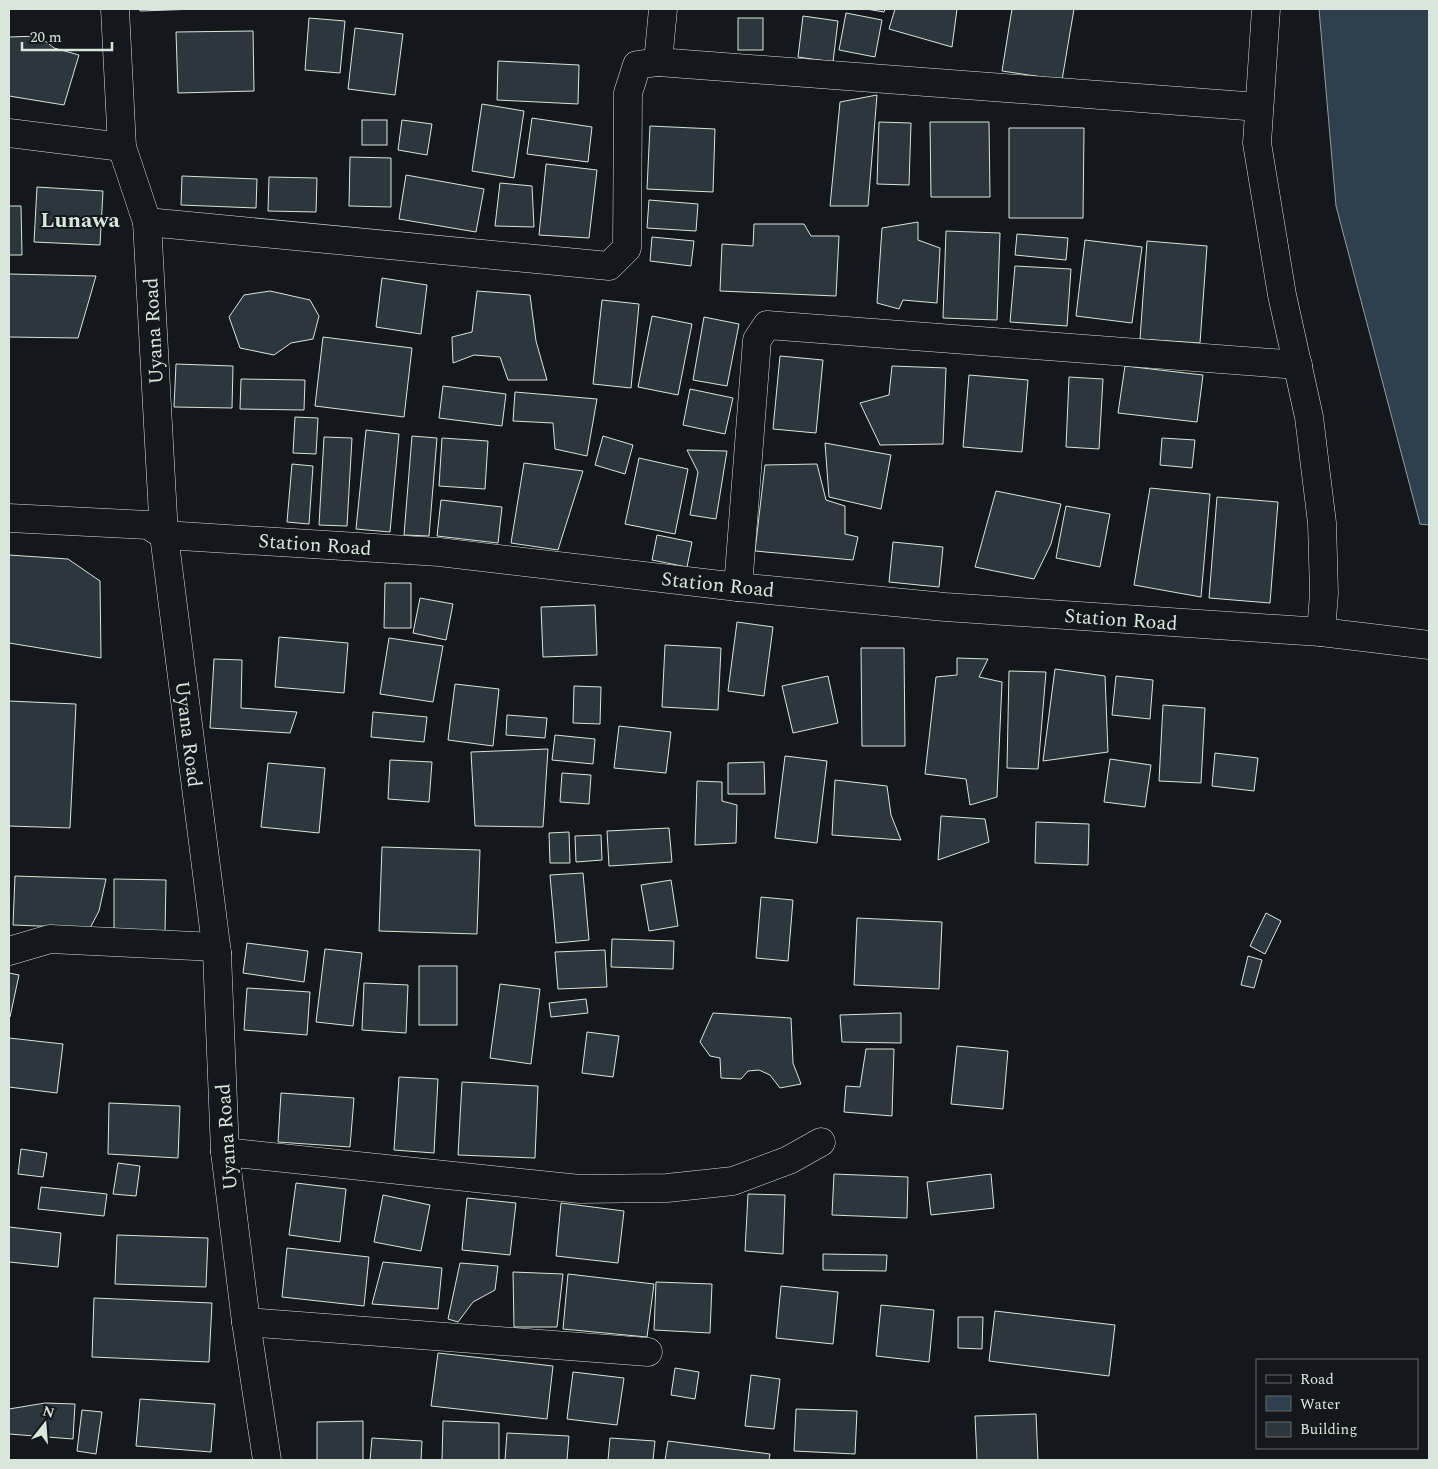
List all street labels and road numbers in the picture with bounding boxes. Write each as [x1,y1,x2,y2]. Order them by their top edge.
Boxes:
street label: Uyana Road [136,277,172,385]
street label: Station Road [257,526,373,564]
street label: Station Road [660,564,776,606]
street label: Station Road [1063,601,1179,639]
street label: Uyana Road [167,679,209,789]
street label: Uyana Road [208,1083,246,1191]

